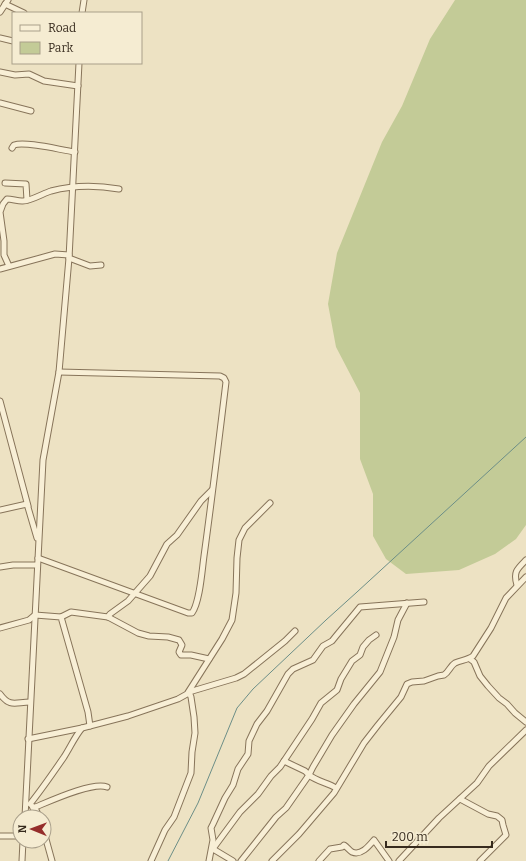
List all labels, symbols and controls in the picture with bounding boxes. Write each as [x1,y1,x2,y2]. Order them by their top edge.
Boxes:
legend [12,12,142,64]
text: Road [48,21,76,35]
text: Park [48,41,74,55]
north arrow [12,809,52,849]
scale bar [386,823,492,849]
text: N [16,824,29,833]
text: 200 m [392,830,428,844]

